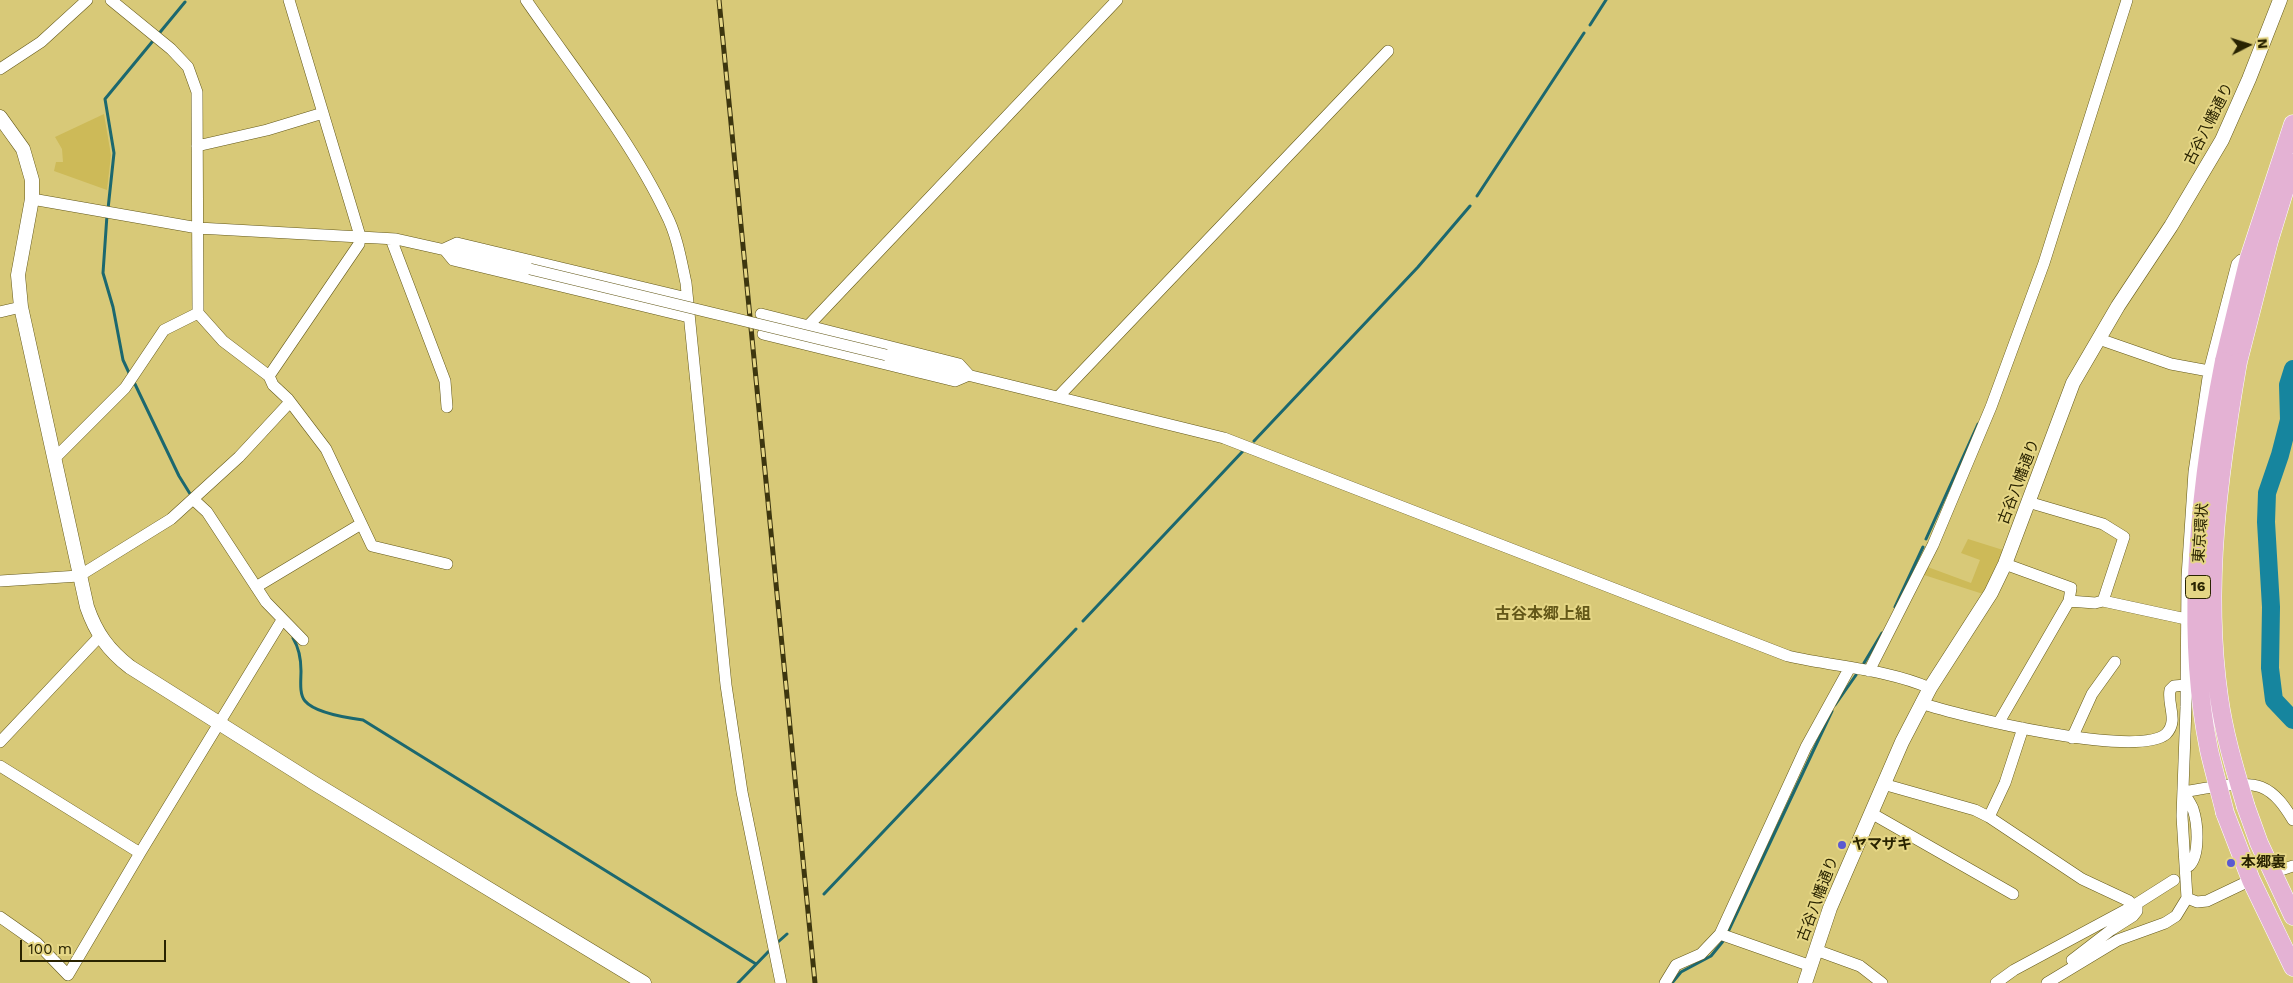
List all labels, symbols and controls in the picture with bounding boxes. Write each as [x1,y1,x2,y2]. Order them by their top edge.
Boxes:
north arrow [2223,20,2273,70]
text: N [2255,38,2271,50]
street label: 古谷八幡通り [2181,80,2237,168]
street label: 古谷八幡通り [1994,437,2044,527]
street label: 東京環状 [2190,502,2212,564]
road number: 16 [2186,576,2210,598]
district label: 古谷本郷上組 [1495,604,1591,624]
place label: ヤマザキ [1852,836,1912,854]
marker: ヤマザキ [1836,839,1848,851]
street label: 古谷八幡通り [1793,854,1843,944]
place label: 本郷裏 [2241,854,2286,872]
marker: 本郷裏 [2225,857,2237,869]
scale bar [22,930,169,962]
text: 100 m [28,940,72,958]

